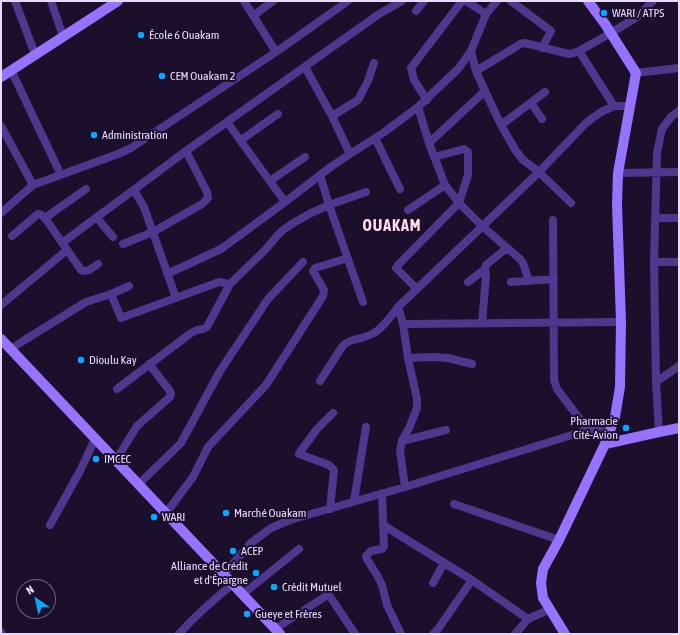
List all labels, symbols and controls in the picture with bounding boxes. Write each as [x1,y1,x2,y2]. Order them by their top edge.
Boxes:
place label: WARI / ATPS [612,6,664,20]
marker: WARI / ATPS [599,8,609,18]
place label: École 6 Ouakam [149,28,220,42]
marker: École 6 Ouakam [136,30,146,40]
place label: CEM Ouakam 2 [170,69,235,83]
marker: CEM Ouakam 2 [157,71,167,81]
place label: Administration [102,128,168,142]
marker: Administration [89,130,99,140]
district label: OUAKAM [362,216,422,236]
place label: Dioulu Kay [89,353,137,367]
marker: Dioulu Kay [76,355,86,365]
place label: Pharmacie Cité-Avion [570,414,618,442]
marker: Pharmacie Cité-Avion [621,423,631,433]
place label: IMCEC [104,452,131,466]
marker: IMCEC [91,454,101,464]
place label: Marché Ouakam [234,506,306,520]
marker: Marché Ouakam [221,508,231,518]
place label: WARI [162,510,185,524]
marker: WARI [149,512,159,522]
place label: ACEP [241,544,263,558]
marker: ACEP [228,546,238,556]
place label: Alliance de Crédit et d'Épargne [171,559,248,587]
marker: Alliance de Crédit et d'Épargne [251,568,261,578]
north arrow [16,579,56,619]
place label: Crédit Mutuel [282,580,342,594]
marker: Crédit Mutuel [269,582,279,592]
text: N [24,583,36,597]
place label: Gueye et Frères [255,607,322,621]
marker: Gueye et Frères [242,609,252,619]

